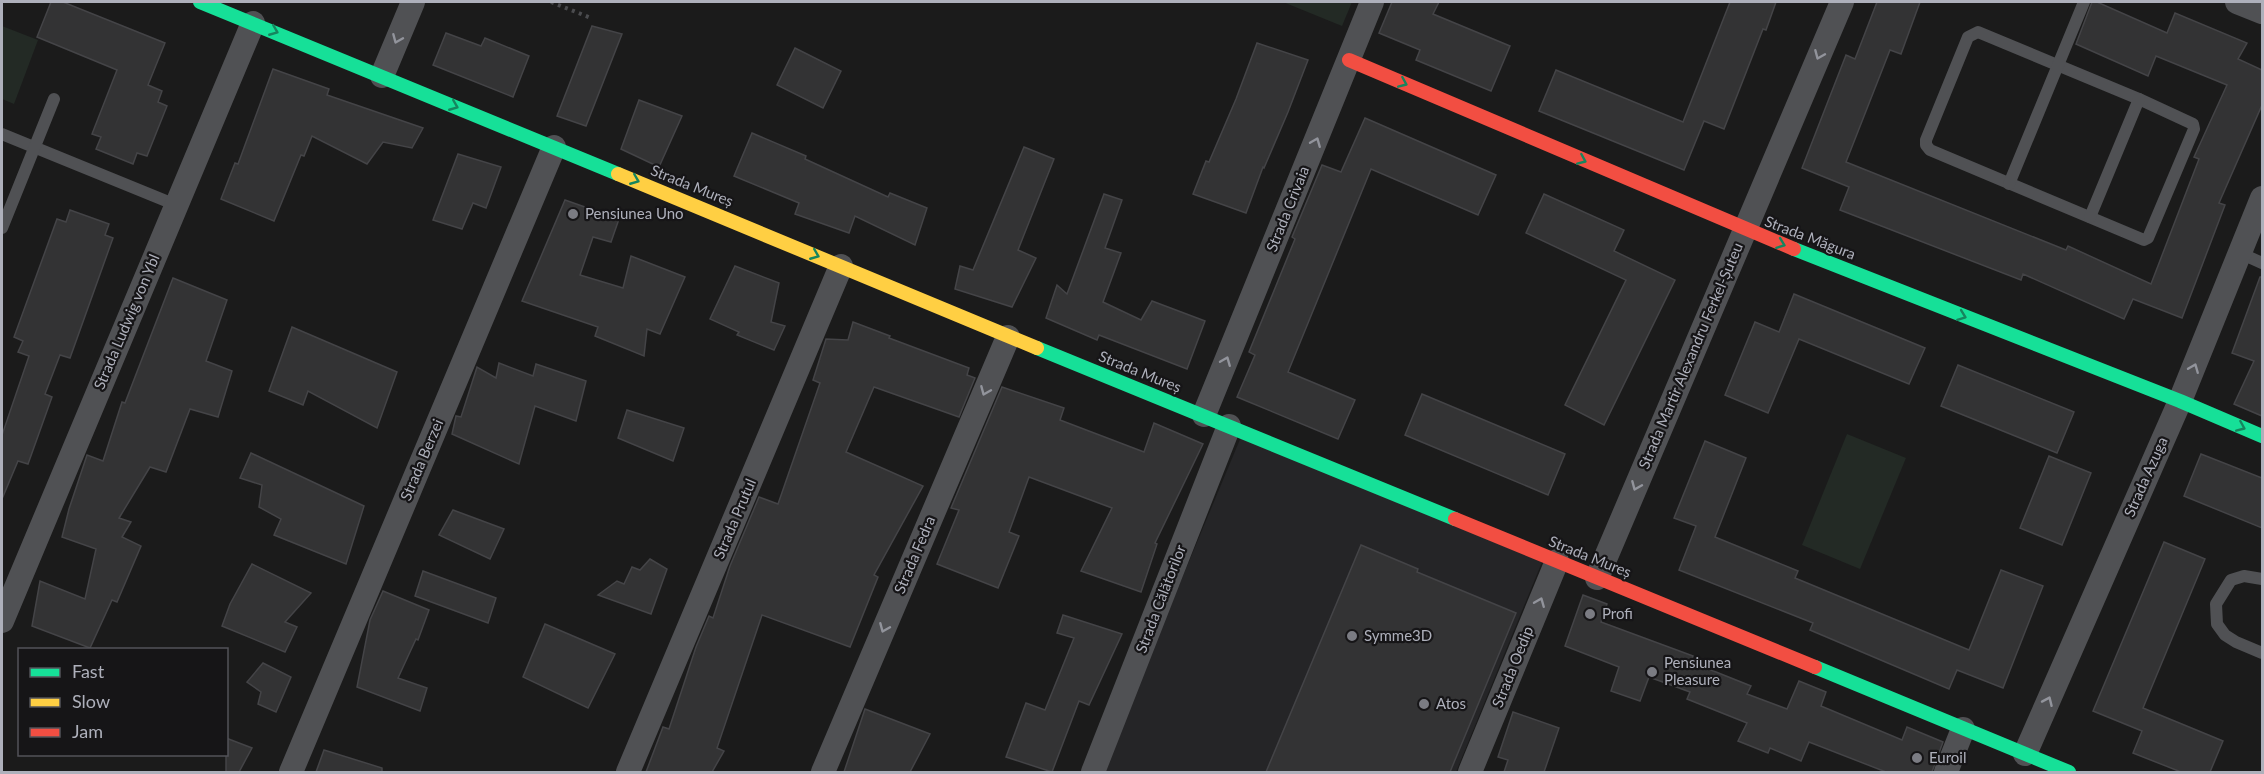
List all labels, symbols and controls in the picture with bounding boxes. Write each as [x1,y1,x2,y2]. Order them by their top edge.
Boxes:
one-way arrow [268,24,279,36]
one-way arrow [392,32,404,43]
one-way arrow [1814,49,1826,60]
one-way arrow [1397,76,1408,88]
one-way arrow [448,99,459,111]
one-way arrow [1308,137,1321,148]
one-way arrow [1576,153,1587,165]
street label: Strada Mureș [648,160,736,210]
street label: Strada Crivaia [1262,163,1312,254]
one-way arrow [628,173,639,185]
place label: Pensiunea Uno [585,204,684,222]
marker: Pensiunea Uno [566,207,580,221]
street label: Strada Măgura [1762,211,1858,263]
one-way arrow [1775,237,1786,249]
street label: Strada Martir Alexandru Ferkel-Șuteu [1634,240,1746,472]
one-way arrow [809,248,820,260]
street label: Strada Ludwig von Ybl [89,251,163,392]
one-way arrow [1957,308,1967,321]
street label: Strada Mureș [1096,346,1184,396]
one-way arrow [1219,356,1231,367]
one-way arrow [2186,363,2199,374]
one-way arrow [980,384,992,395]
street label: Strada Berzei [396,416,446,503]
one-way arrow [2234,420,2245,432]
street label: Strada Azuga [2119,434,2171,519]
street label: Strada Prutul [709,476,759,562]
one-way arrow [1631,480,1643,491]
street label: Strada Fedra [890,513,939,596]
street label: Strada Mureș [1546,531,1634,581]
street label: Strada Călătorilor [1131,541,1189,655]
one-way arrow [1533,597,1545,608]
place label: Profi [1602,604,1633,622]
marker: Profi [1583,607,1597,621]
one-way arrow [879,622,891,633]
street label: Strada Oedip [1488,623,1537,710]
place label: Symme3D [1364,626,1432,644]
marker: Symme3D [1345,629,1359,643]
legend [18,648,228,756]
place label: Pensiunea Pleasure [1664,653,1731,688]
text: Fast [72,660,105,682]
marker: Pensiunea Pleasure [1645,665,1659,679]
text: Slow [72,690,110,712]
place label: Atos [1436,694,1466,712]
one-way arrow [2041,696,2053,707]
marker: Atos [1417,697,1431,711]
text: Jam [72,720,103,742]
place label: Euroil [1929,748,1967,766]
marker: Euroil [1910,751,1924,765]

